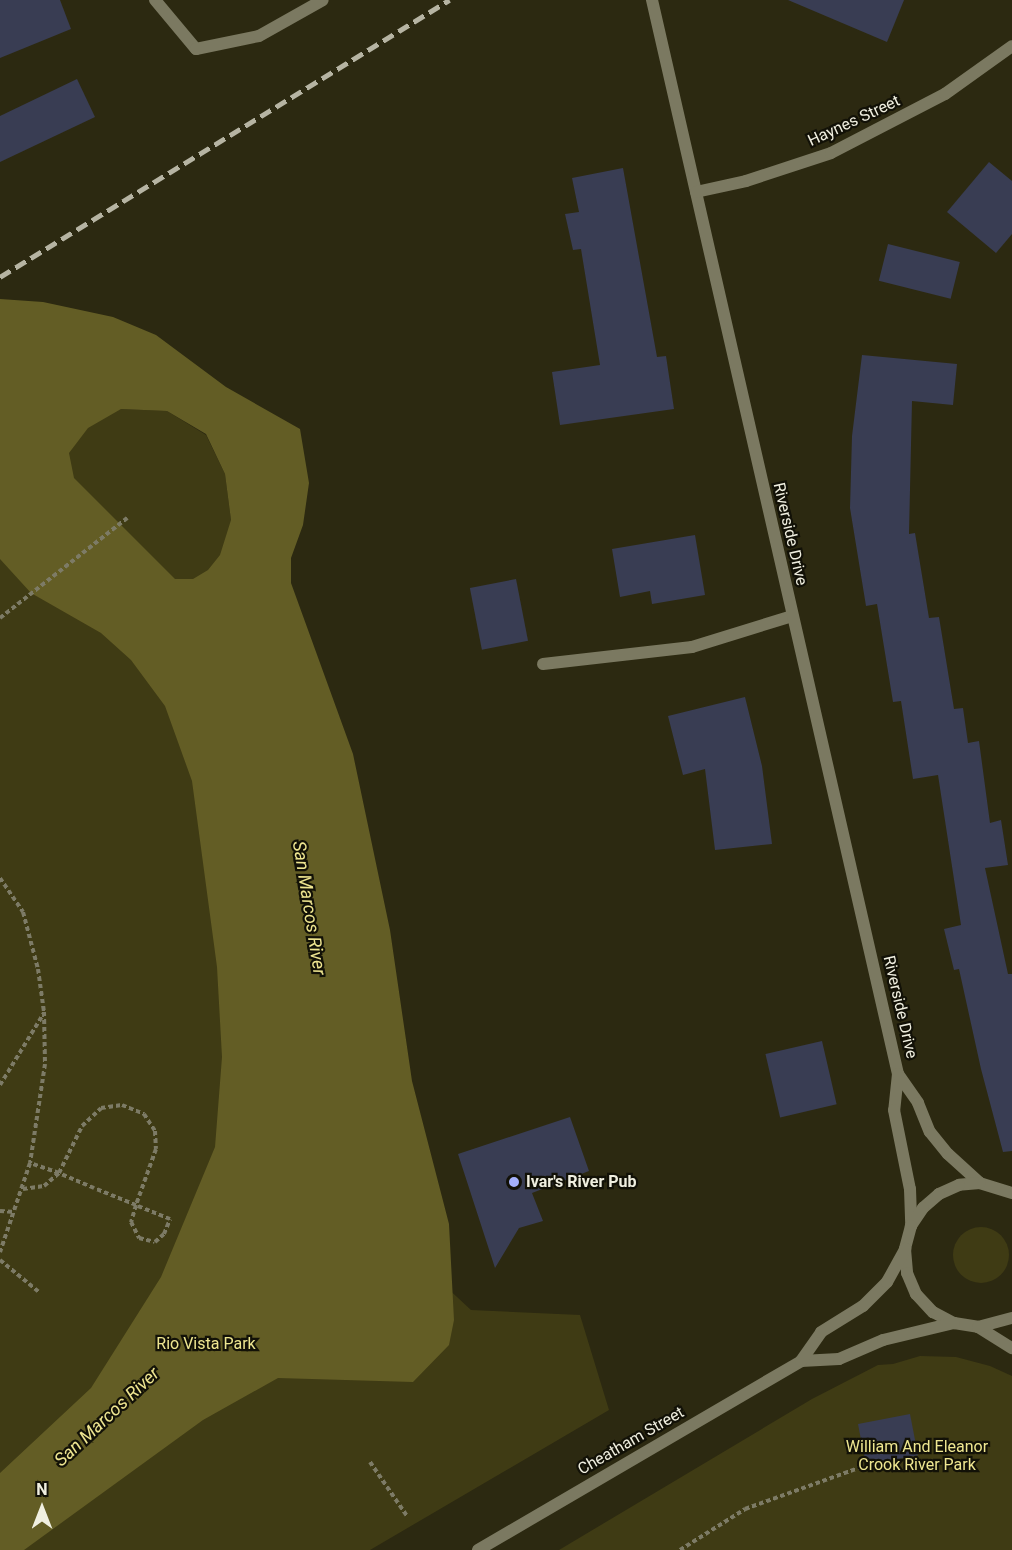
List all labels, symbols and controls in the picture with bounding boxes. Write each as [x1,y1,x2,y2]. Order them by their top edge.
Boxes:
street label: Haynes Street [805,91,903,151]
street label: Riverside Drive [769,481,811,587]
water label: San Marcos River [288,839,330,977]
street label: Riverside Drive [879,954,921,1060]
place label: Ivar's River Pub [526,1172,637,1192]
marker: Ivar's River Pub [507,1175,521,1189]
park label: Rio Vista Park [156,1334,256,1354]
water label: San Marcos River [50,1363,164,1471]
street label: Cheatham Street [575,1403,687,1479]
park label: William And Eleanor Crook River Park [846,1437,988,1475]
north arrow [12,1478,72,1538]
text: N [36,1480,48,1499]

